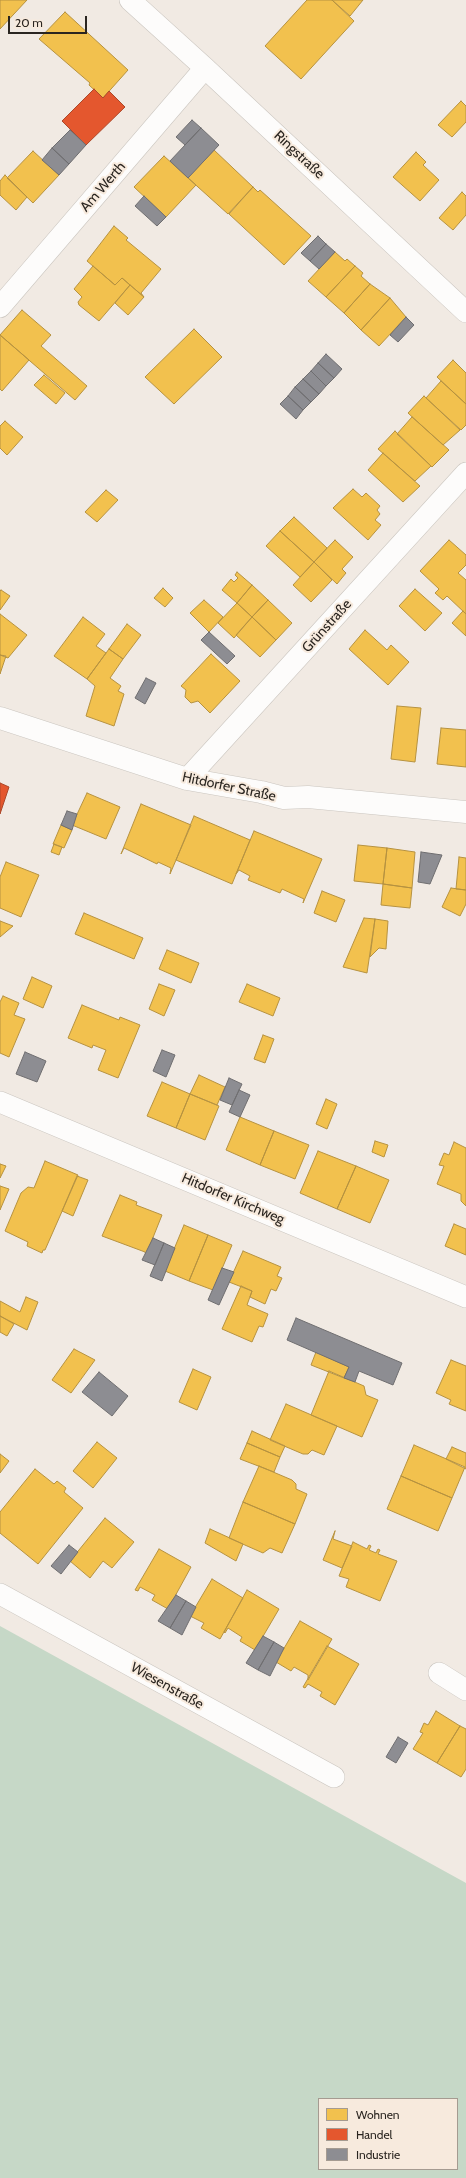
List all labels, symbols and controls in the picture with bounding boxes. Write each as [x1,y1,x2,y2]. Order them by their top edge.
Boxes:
scale bar [10,8,89,34]
text: 20 m [15,15,43,30]
street label: Ringstraße [270,127,328,183]
street label: Am Werth [77,159,129,215]
street label: Grünstraße [299,596,355,656]
street label: Hitdorfer Straße [181,769,277,805]
street label: Hitdorfer Kirchweg [179,1170,287,1228]
street label: Wiesenstraße [128,1659,206,1713]
legend [318,2098,458,2170]
text: Wohnen [356,2107,400,2122]
text: Handel [356,2127,392,2142]
text: Industrie [356,2147,400,2162]

